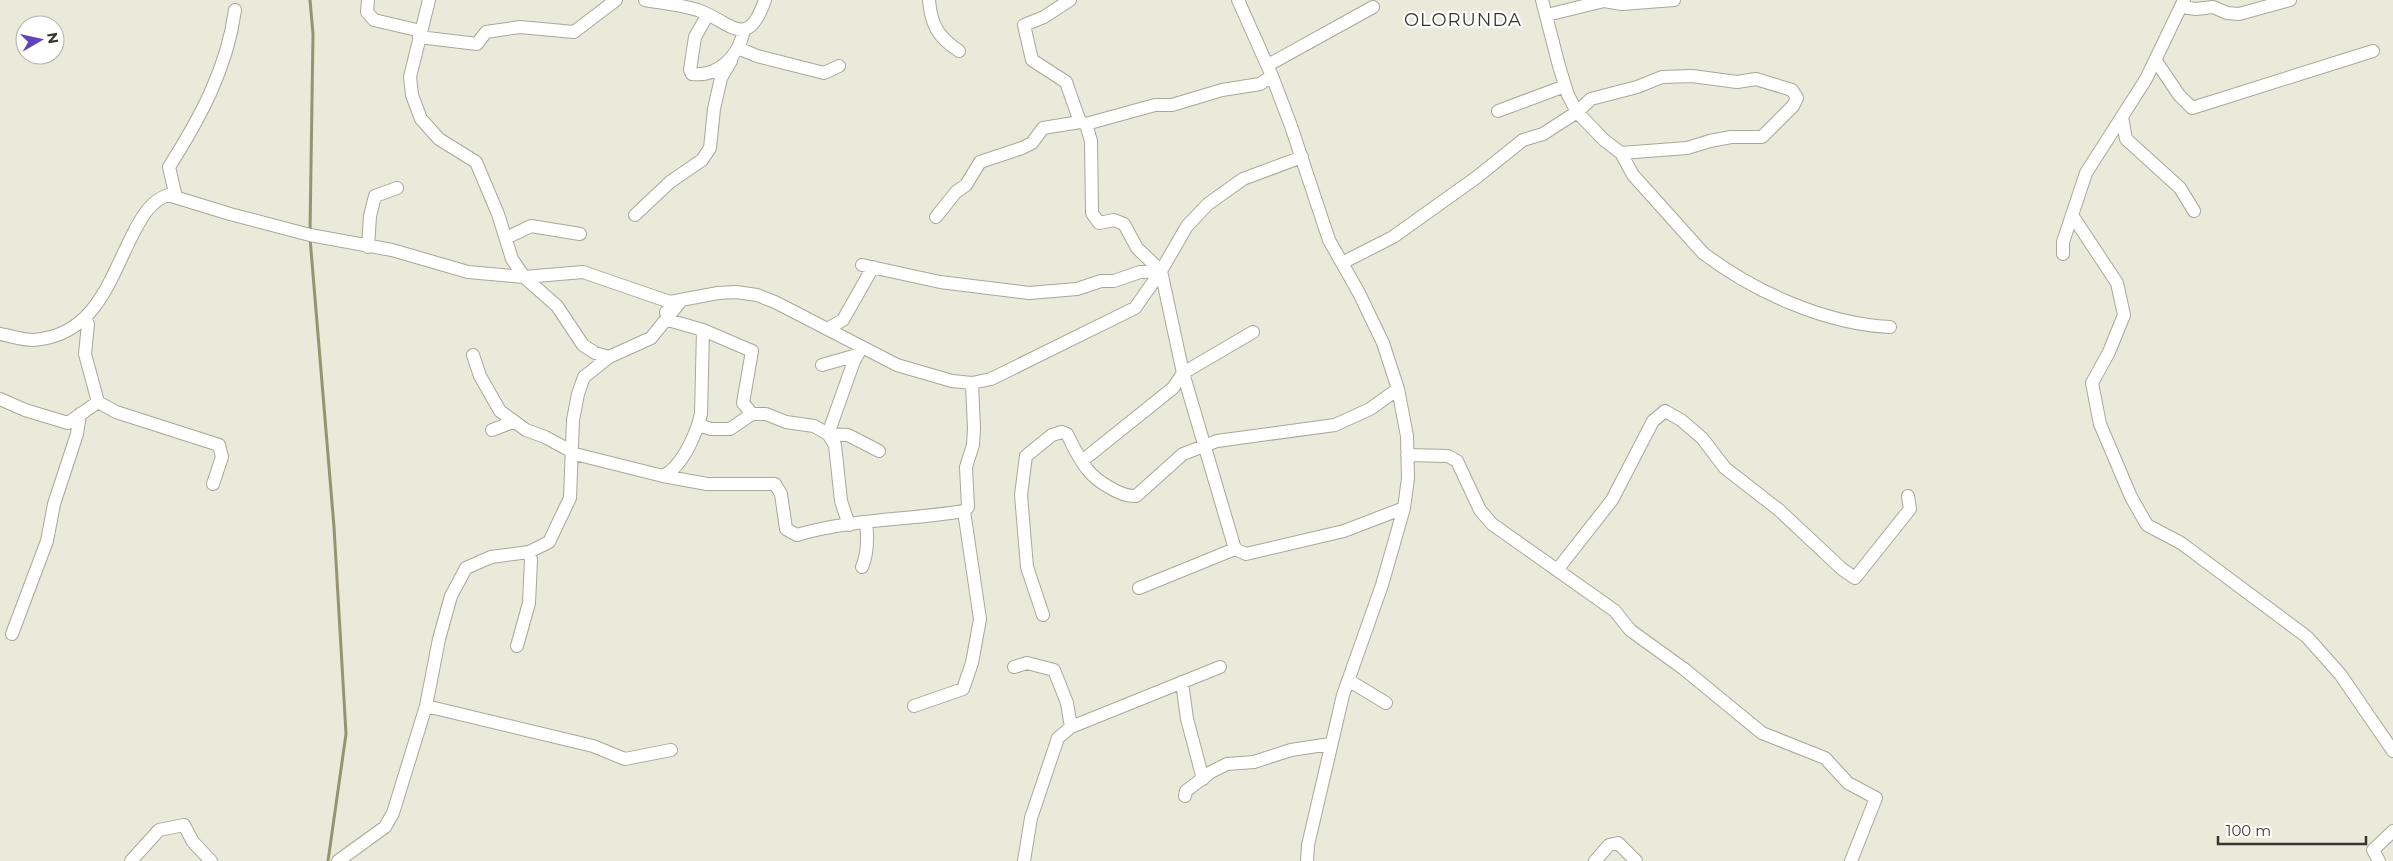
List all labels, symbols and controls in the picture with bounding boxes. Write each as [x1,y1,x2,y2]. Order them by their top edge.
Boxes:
district label: OLORUNDA [1404,9,1522,31]
north arrow [15,15,65,65]
text: N [43,31,63,45]
scale bar [2218,814,2366,846]
text: 100 m [2226,821,2271,840]

